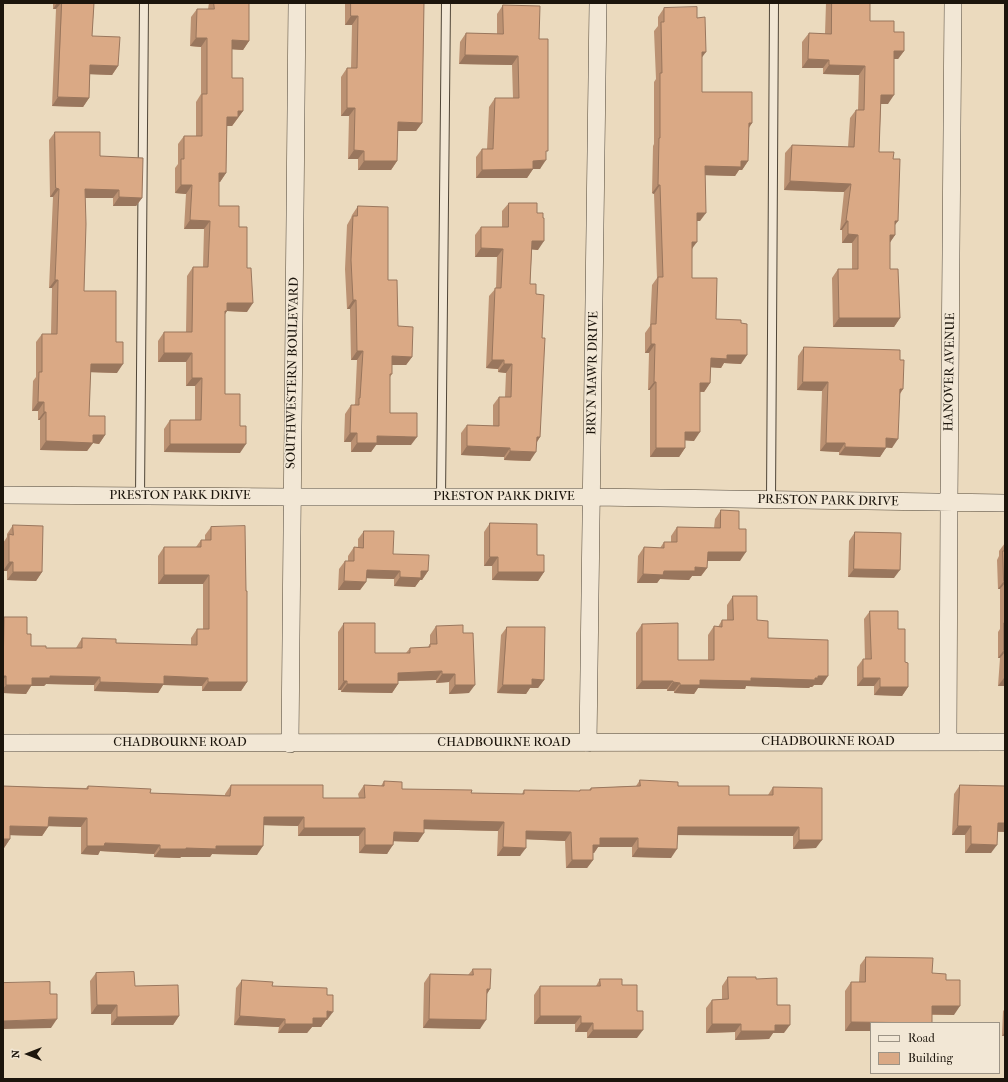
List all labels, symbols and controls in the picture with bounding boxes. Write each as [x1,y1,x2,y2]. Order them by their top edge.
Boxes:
street label: SOUTHWESTERN BOULEVARD [284,277,302,469]
street label: BRYN MAWR DRIVE [584,311,602,435]
street label: HANOVER AVENUE [941,312,959,432]
street label: PRESTON PARK DRIVE [109,488,251,504]
street label: PRESTON PARK DRIVE [433,489,575,505]
street label: PRESTON PARK DRIVE [757,492,899,510]
street label: CHADBOURNE ROAD [761,734,895,750]
street label: CHADBOURNE ROAD [113,735,247,751]
street label: CHADBOURNE ROAD [437,735,571,751]
legend [870,1022,1000,1074]
text: Road [908,1031,935,1045]
north arrow [8,1034,48,1074]
text: N [9,1050,22,1058]
text: Building [908,1051,953,1065]

